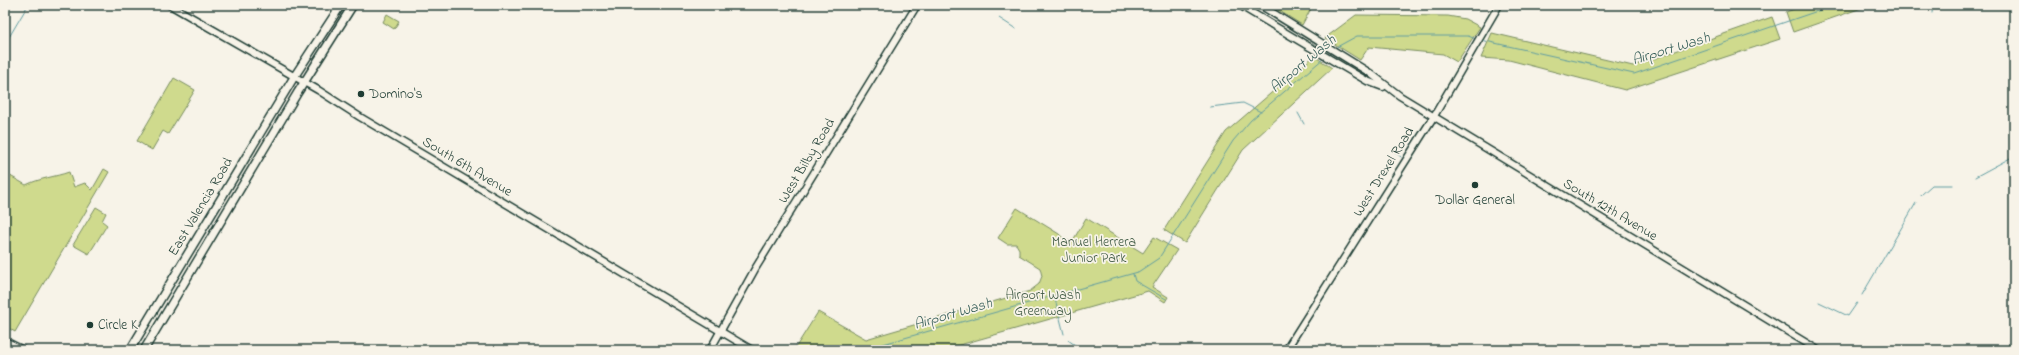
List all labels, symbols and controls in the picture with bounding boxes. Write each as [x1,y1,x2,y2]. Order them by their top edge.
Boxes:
water label: Airport Wash [1629,26,1714,71]
water label: Airport Wash [1265,29,1342,98]
place label: Domino's [368,84,423,105]
marker: Domino's [356,89,366,99]
street label: West Bilby Road [773,114,842,208]
street label: West Drexel Road [1348,123,1420,221]
street label: South 6th Avenue [418,132,517,203]
street label: East Valencia Road [163,154,239,260]
street label: South 12th Avenue [1559,173,1662,247]
marker: Dollar General [1470,180,1480,190]
place label: Dollar General [1434,190,1515,211]
park label: Manuel Herrera Junior Park [1052,232,1136,269]
park label: Airport Wash Greenway [1005,285,1081,323]
water label: Airport Wash [911,292,996,336]
place label: Circle K [98,315,138,336]
marker: Circle K [85,320,95,330]

